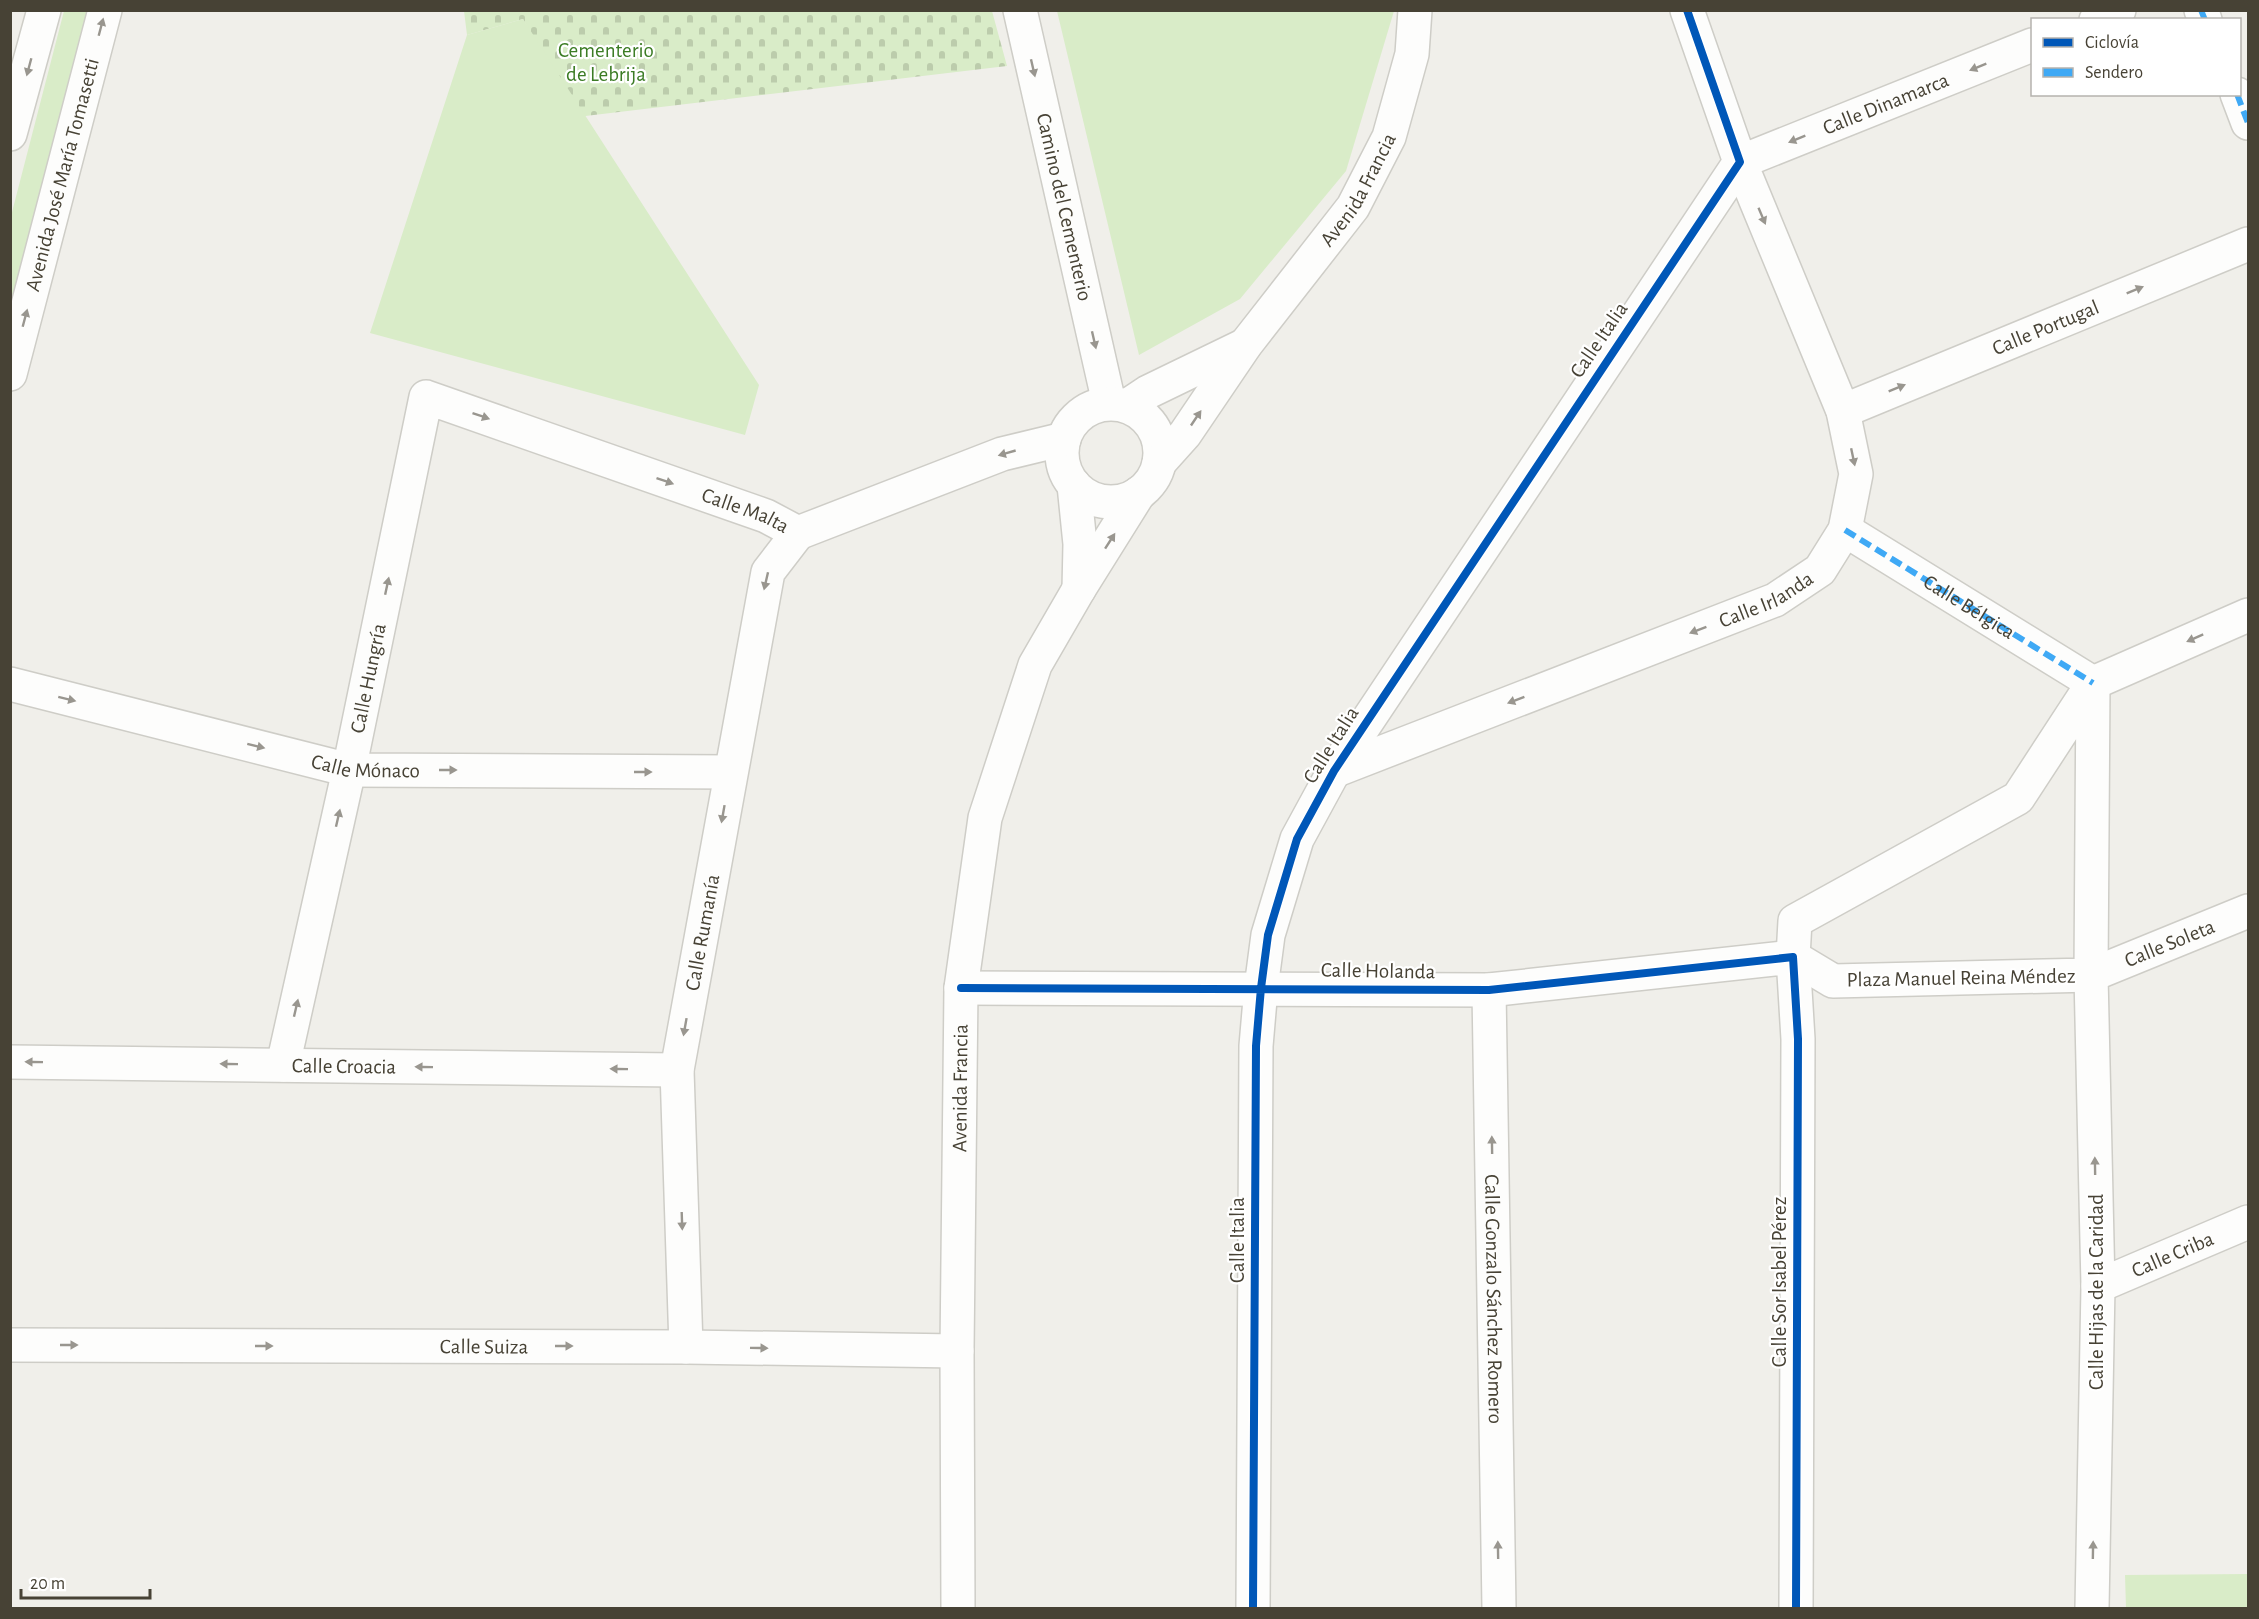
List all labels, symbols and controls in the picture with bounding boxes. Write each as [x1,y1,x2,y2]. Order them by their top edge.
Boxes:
one-way arrow [96,18,106,37]
legend [2031,18,2241,96]
text: Ciclovía [2085,34,2139,52]
park label: Cementerio de Lebrija [558,40,654,85]
street label: Avenida José María Tomasetti [22,56,102,293]
one-way arrow [24,58,33,76]
one-way arrow [1029,58,1038,77]
one-way arrow [1969,63,1987,72]
text: Sendero [2085,64,2143,82]
street label: Calle Dinamarca [1820,69,1952,138]
street label: Camino del Cementerio [1033,111,1096,303]
street label: Avenida Francia [1316,129,1400,250]
one-way arrow [1788,135,1806,144]
one-way arrow [1758,207,1767,225]
one-way arrow [2127,285,2145,295]
street label: Calle Portugal [1989,296,2102,359]
street label: Calle Italia [1566,298,1632,381]
one-way arrow [21,309,31,327]
one-way arrow [1090,330,1100,349]
one-way arrow [1888,383,1906,392]
one-way arrow [1190,410,1201,426]
one-way arrow [472,412,490,421]
one-way arrow [1848,448,1858,466]
one-way arrow [998,449,1016,458]
one-way arrow [656,476,674,486]
street label: Calle Malta [699,484,793,537]
one-way arrow [1104,533,1115,549]
street label: Calle Irlanda [1716,567,1817,631]
street label: Calle Bélgica [1920,571,2019,643]
one-way arrow [761,572,771,590]
one-way arrow [383,576,392,595]
street label: Calle Hungría [346,621,390,735]
one-way arrow [1689,626,1707,635]
one-way arrow [2186,634,2204,644]
one-way arrow [58,694,76,704]
one-way arrow [1507,696,1525,705]
street label: Calle Italia [1299,703,1363,787]
one-way arrow [247,742,265,752]
street label: Calle Mónaco [309,750,420,781]
one-way arrow [439,766,458,775]
one-way arrow [634,767,653,777]
one-way arrow [718,805,727,824]
one-way arrow [334,808,344,827]
street label: Calle Rumanía [681,872,723,992]
street label: Calle Soleta [2122,915,2218,971]
street label: Calle Holanda [1321,960,1436,983]
street label: Plaza Manuel Reina Méndez [1846,966,2076,990]
one-way arrow [291,999,301,1017]
one-way arrow [680,1017,689,1036]
street label: Avenida Francia [949,1024,971,1152]
street label: Calle Croacia [292,1055,397,1077]
one-way arrow [24,1057,43,1067]
one-way arrow [219,1059,238,1069]
one-way arrow [414,1062,433,1072]
one-way arrow [609,1065,628,1074]
one-way arrow [1487,1136,1497,1155]
one-way arrow [2090,1157,2100,1176]
street label: Calle Gonzalo Sánchez Romero [1481,1174,1507,1424]
street label: Calle Hijas de la Caridad [2086,1194,2107,1390]
street label: Calle Italia [1227,1197,1248,1283]
street label: Calle Sor Isabel Pérez [1769,1197,1790,1367]
one-way arrow [677,1211,687,1230]
street label: Calle Criba [2128,1227,2217,1281]
street label: Calle Suiza [440,1336,528,1357]
one-way arrow [59,1340,78,1350]
one-way arrow [254,1341,273,1351]
one-way arrow [554,1341,573,1351]
one-way arrow [749,1343,768,1353]
one-way arrow [1493,1541,1503,1560]
one-way arrow [2088,1541,2098,1560]
scale bar [21,1562,150,1600]
text: 20 m [30,1575,65,1593]

